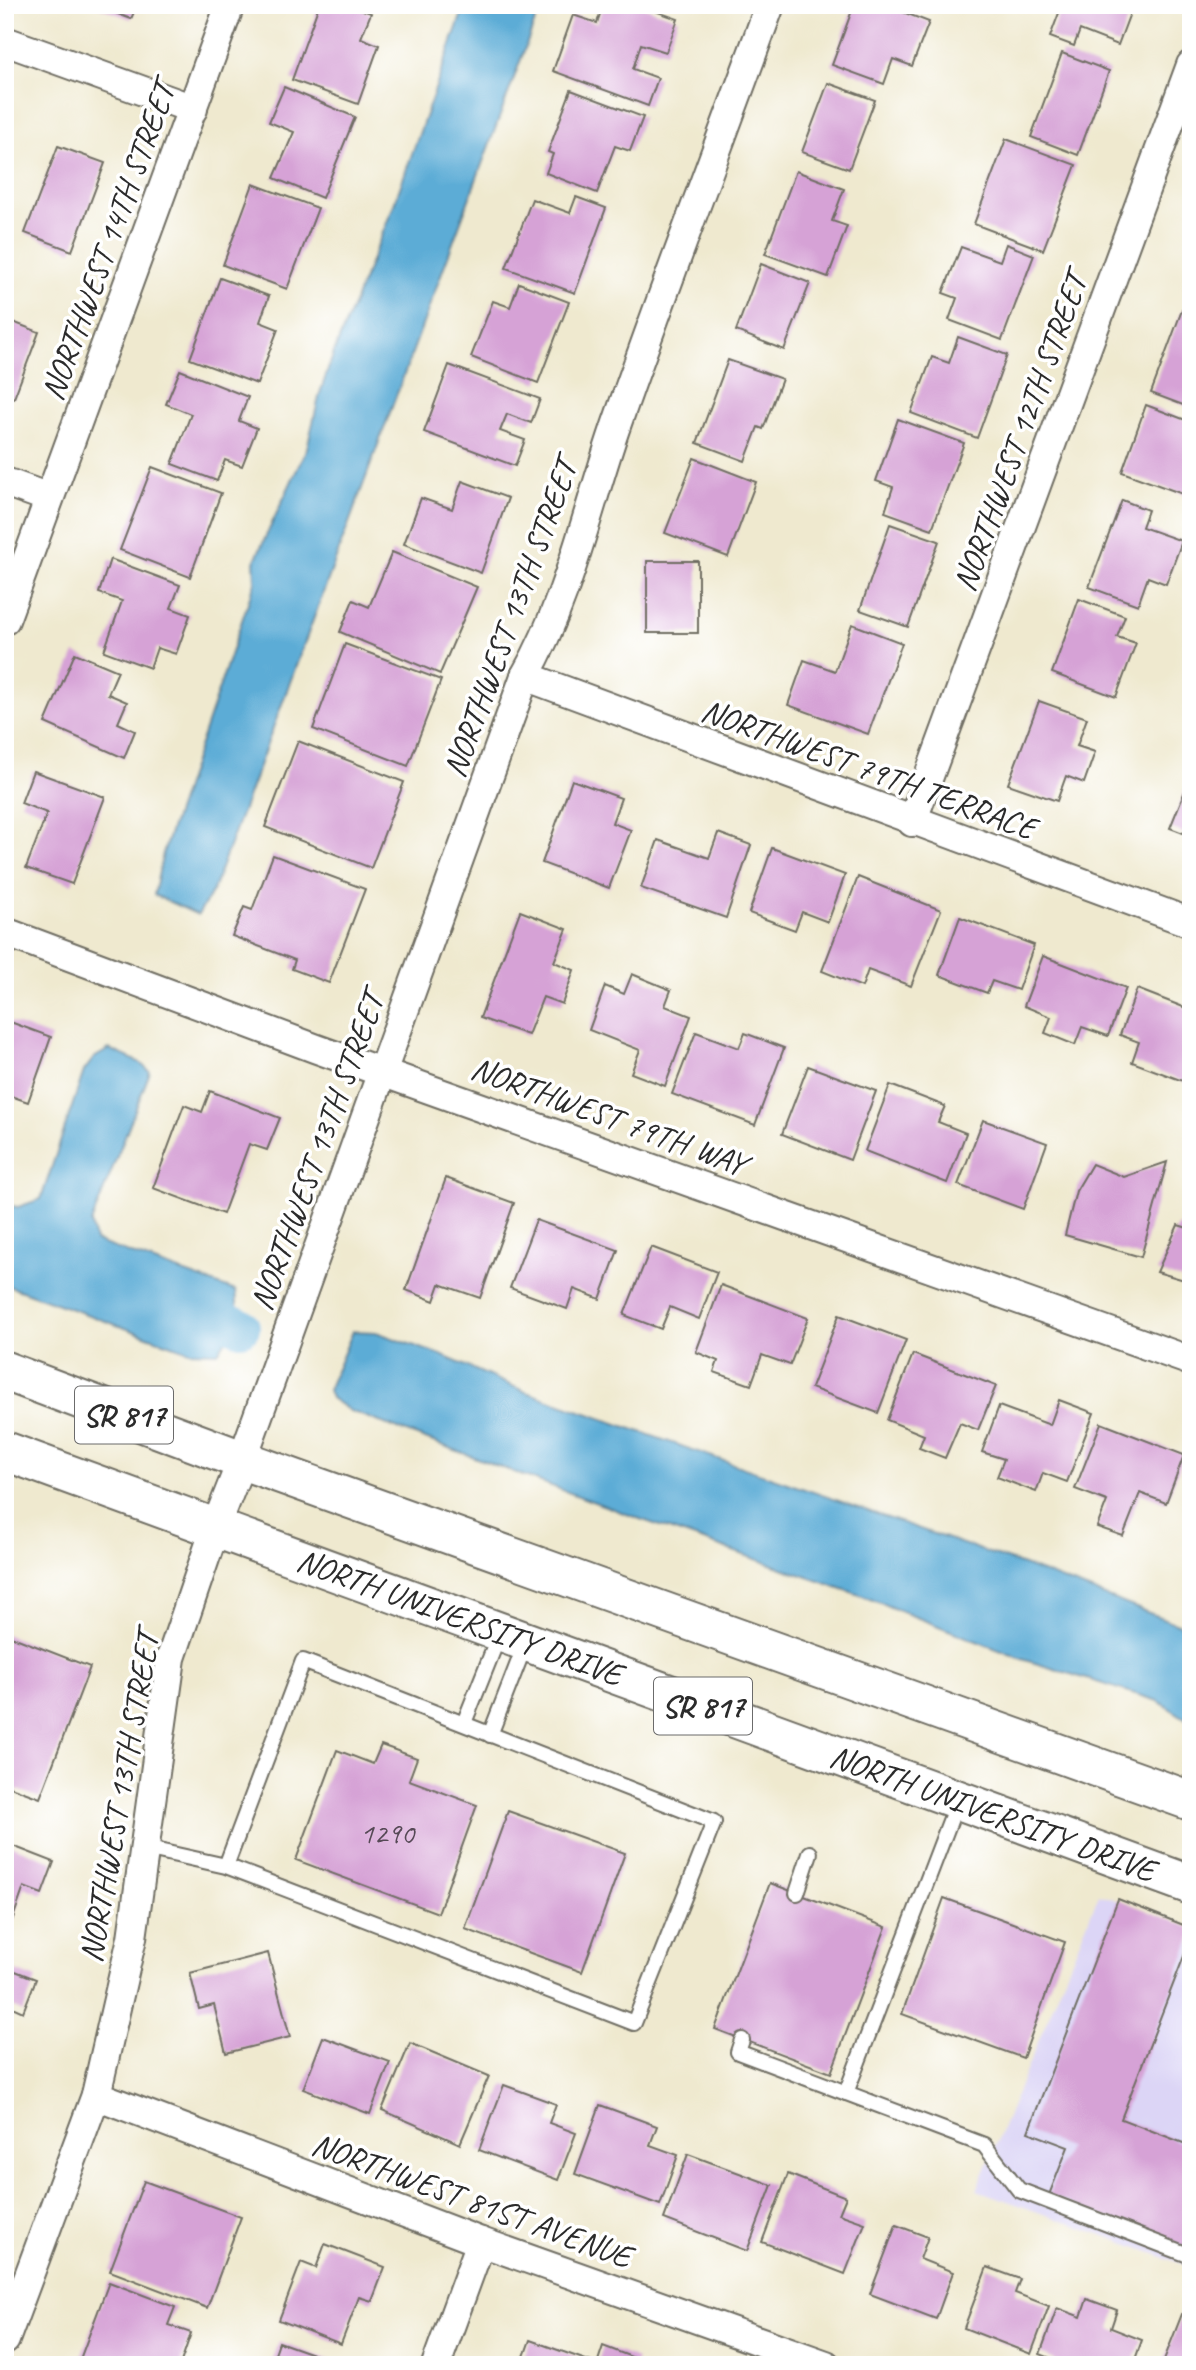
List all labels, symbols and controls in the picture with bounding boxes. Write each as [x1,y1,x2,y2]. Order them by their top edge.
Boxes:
street label: NORTHWEST 14TH STREET [31,70,188,406]
street label: NORTHWEST 12TH STREET [943,261,1100,597]
street label: NORTHWEST 13TH STREET [433,447,590,783]
street label: NORTHWEST 79TH TERRACE [696,689,1045,850]
street label: NORTHWEST 13TH STREET [240,980,397,1316]
street label: NORTHWEST 79TH WAY [465,1047,758,1187]
road number: SR 817 [75,1386,173,1444]
street label: NORTH UNIVERSITY DRIVE [291,1539,632,1697]
street label: NORTHWEST 13TH STREET [69,1621,170,1965]
road number: SR 817 [654,1678,752,1735]
street label: NORTH UNIVERSITY DRIVE [824,1735,1165,1893]
house number: 1290 [360,1814,416,1852]
street label: NORTHWEST 81ST AVENUE [306,2123,641,2279]

